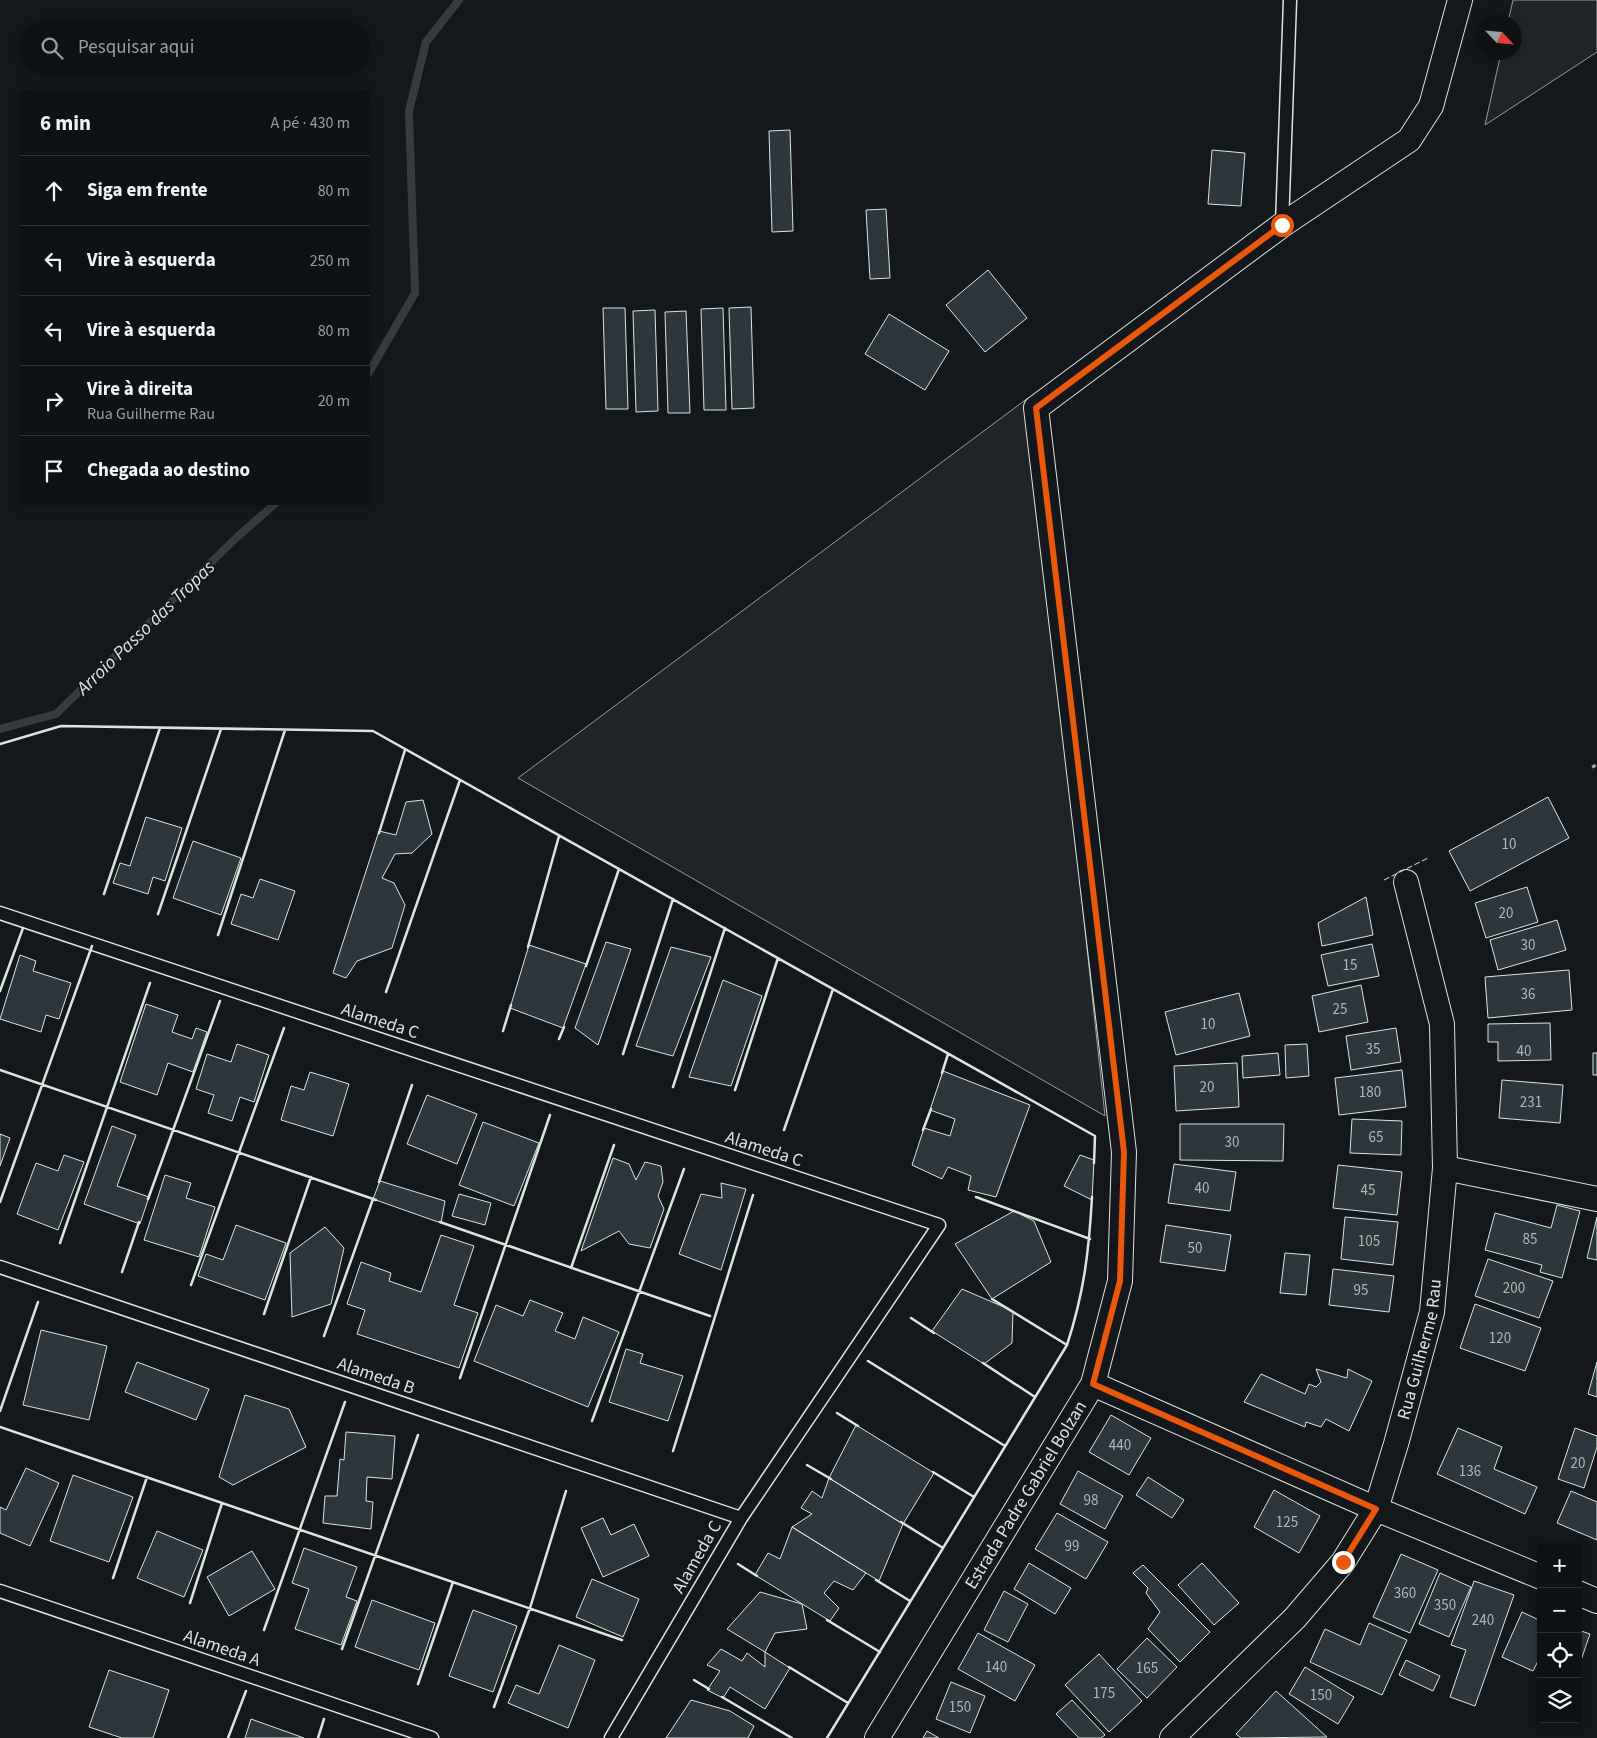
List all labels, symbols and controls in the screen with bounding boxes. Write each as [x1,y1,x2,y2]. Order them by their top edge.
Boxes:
north arrow [1477,15,1522,60]
search box [20,20,370,75]
icon: search [38,34,66,62]
text: Pesquisar aqui [78,34,194,61]
text: 6 min [40,108,91,138]
text: A pé · 430 m [271,112,350,134]
icon: ahead [40,177,68,205]
text: Siga em frente [87,177,208,204]
text: 80 m [318,180,350,202]
route start [1271,214,1294,237]
icon: left [40,247,68,275]
text: Vire à esquerda [87,247,216,274]
text: 250 m [310,250,350,272]
icon: left [40,317,68,345]
text: Vire à esquerda [87,317,216,344]
text: 80 m [318,320,350,342]
text: Vire à direita [87,376,193,403]
icon: right [40,387,68,415]
text: 20 m [318,390,350,412]
text: Rua Guilherme Rau [87,403,215,425]
icon: arrive [40,457,68,485]
text: Chegada ao destino [87,457,250,484]
water label: Arroio Passo das Tropas [70,554,222,702]
house number: 10 [1502,834,1516,855]
house number: 20 [1499,903,1513,924]
house number: 30 [1521,935,1535,956]
house number: 15 [1343,955,1357,976]
house number: 36 [1521,984,1535,1005]
street label: Alameda C [338,997,422,1045]
house number: 25 [1333,999,1347,1020]
house number: 10 [1201,1014,1215,1035]
house number: 35 [1366,1039,1380,1060]
house number: 40 [1517,1041,1531,1062]
house number: 20 [1200,1077,1214,1098]
house number: 180 [1359,1082,1381,1103]
house number: 231 [1520,1092,1542,1113]
street label: Alameda C [722,1125,806,1173]
house number: 65 [1369,1127,1383,1148]
house number: 30 [1225,1132,1239,1153]
house number: 40 [1195,1178,1209,1199]
house number: 45 [1361,1180,1375,1201]
house number: 85 [1523,1229,1537,1250]
house number: 105 [1358,1231,1380,1252]
house number: 50 [1188,1238,1202,1259]
street label: Rua Guilherme Rau [1391,1278,1447,1422]
house number: 200 [1503,1278,1525,1299]
house number: 95 [1354,1280,1368,1301]
house number: 120 [1489,1328,1511,1349]
street label: Alameda B [334,1351,418,1401]
street label: Estrada Padre Gabriel Bolzan [958,1396,1093,1594]
house number: 440 [1109,1435,1131,1456]
house number: 20 [1571,1453,1585,1474]
house number: 136 [1459,1461,1481,1482]
house number: 98 [1084,1490,1098,1511]
house number: 125 [1276,1512,1298,1533]
street label: Alameda C [666,1516,728,1598]
house number: 99 [1065,1536,1079,1557]
map controls [1537,1543,1582,1723]
button: + [1537,1543,1582,1588]
route end [1332,1551,1355,1574]
house number: 360 [1394,1583,1416,1604]
button: − [1537,1588,1582,1633]
house number: 350 [1434,1595,1456,1616]
house number: 240 [1472,1610,1494,1631]
street label: Alameda A [180,1623,264,1673]
button: locate [1537,1633,1582,1678]
house number: 140 [985,1657,1007,1678]
house number: 165 [1136,1658,1158,1679]
button: layers [1537,1678,1582,1723]
house number: 175 [1093,1683,1115,1704]
house number: 150 [1310,1685,1332,1706]
house number: 150 [949,1697,971,1718]

